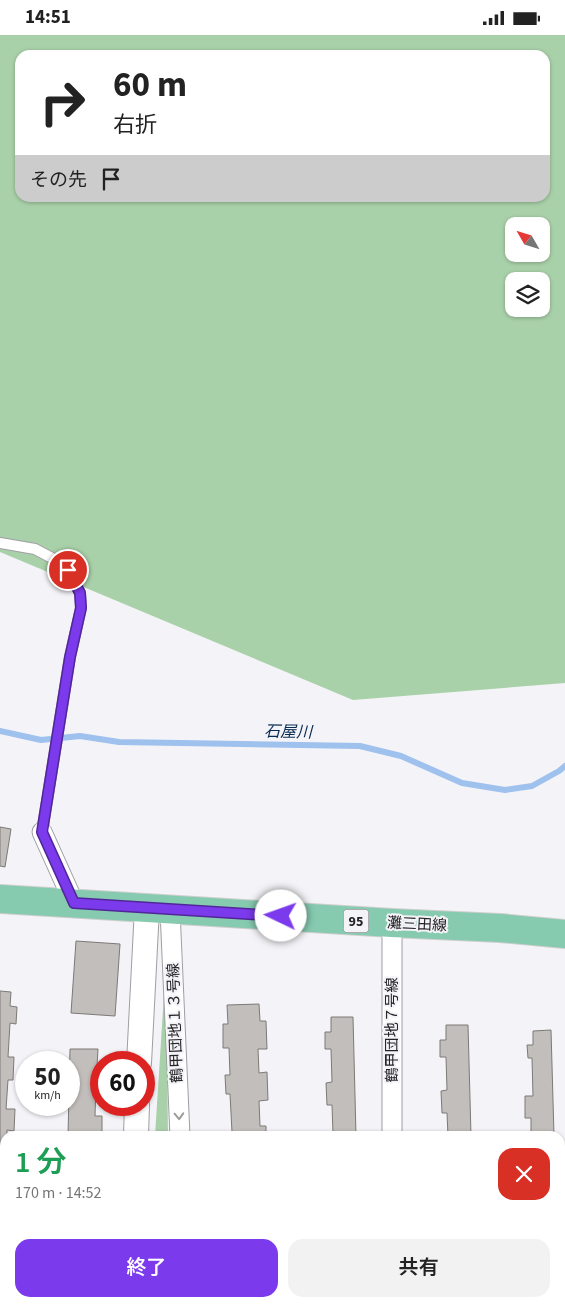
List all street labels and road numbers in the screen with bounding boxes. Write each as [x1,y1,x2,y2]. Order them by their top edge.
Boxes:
road number: 95 [344,909,368,933]
street label: 灘三田線 [386,912,447,937]
street label: 鶴甲団地１３号線 [163,963,188,1083]
street label: 鶴甲団地７号線 [382,977,403,1083]

